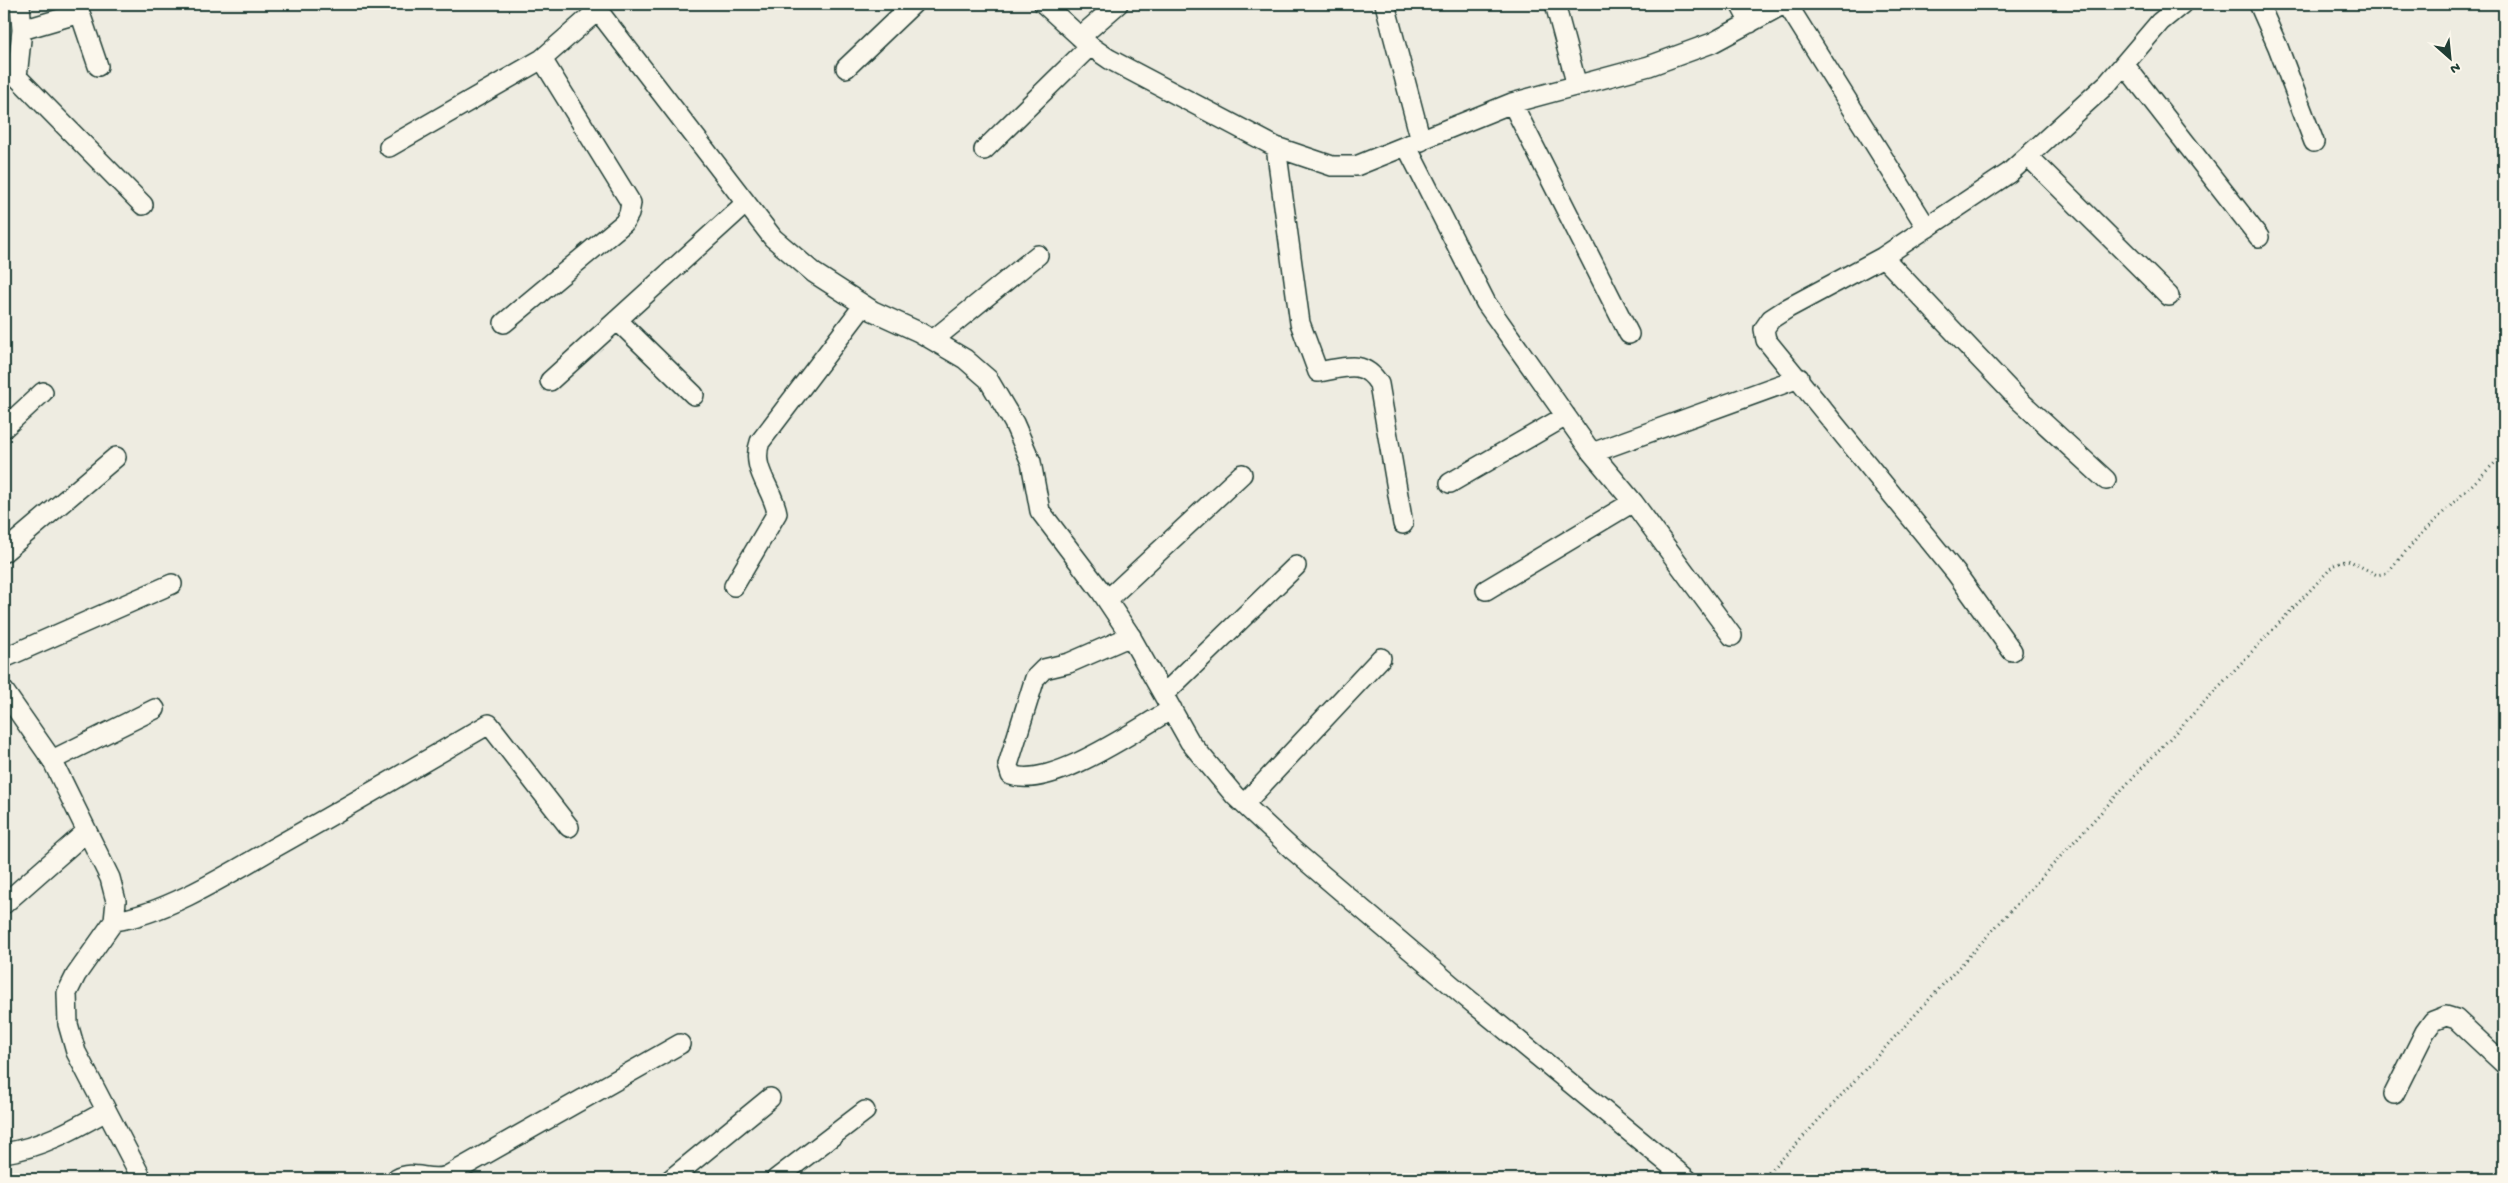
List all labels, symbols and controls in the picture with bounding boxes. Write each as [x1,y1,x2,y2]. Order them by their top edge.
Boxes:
north arrow [2426,32,2476,82]
text: N [2447,58,2463,77]

